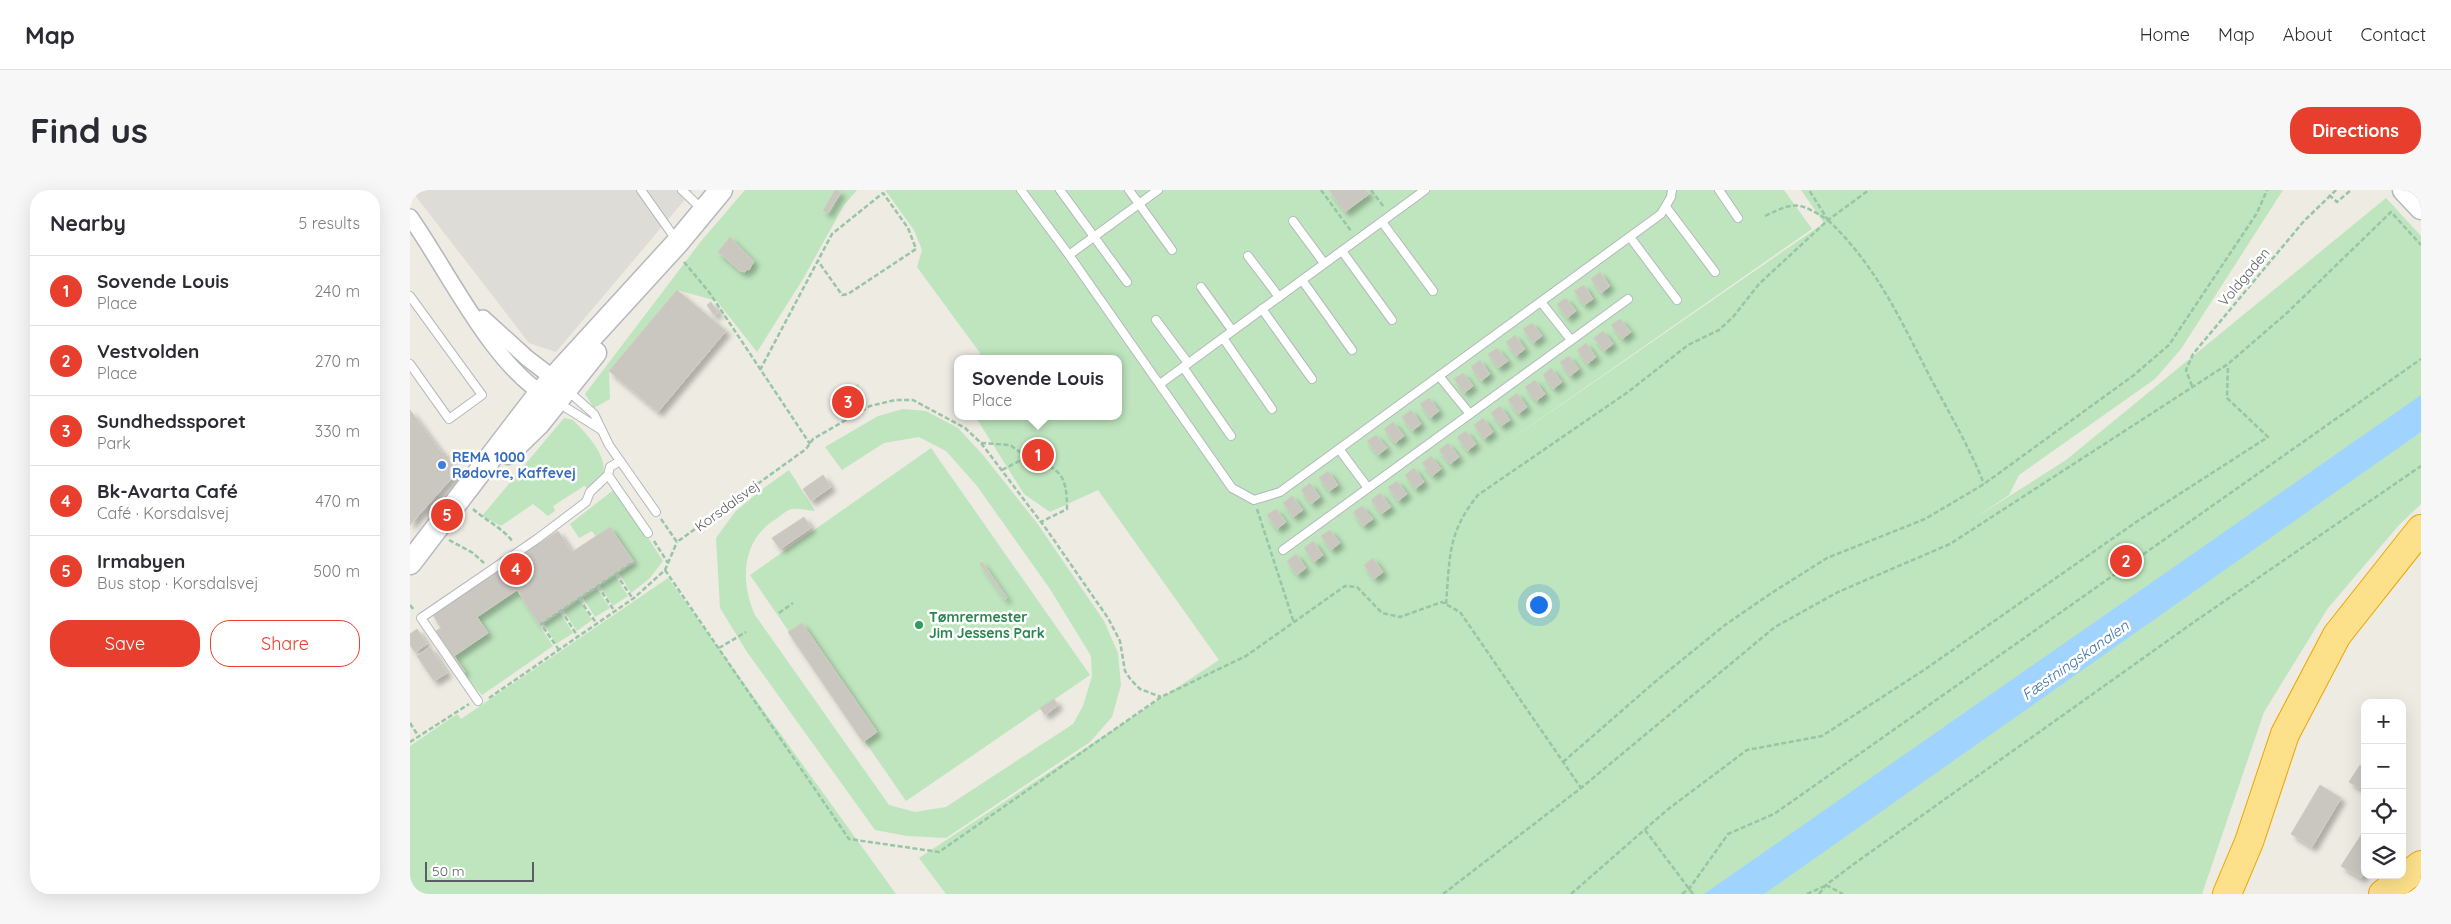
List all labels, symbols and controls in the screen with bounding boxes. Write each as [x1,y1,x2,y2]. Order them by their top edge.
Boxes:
text: Map [25,20,75,50]
text: Home [2140,23,2190,46]
text: Map [2218,23,2255,46]
text: About [2283,23,2333,46]
text: Contact [2361,23,2426,46]
button: Directions [2290,107,2421,154]
text: Find us [30,108,148,152]
text: Nearby [50,210,126,236]
text: 5 results [299,213,360,233]
street label: Voldgaden [2214,244,2274,310]
text: Sovende Louis [97,269,229,293]
text: 1 [63,281,69,301]
text: 240 m [314,281,360,301]
text: Place [97,293,137,313]
text: Vestvolden [97,339,199,363]
text: 2 [61,351,71,371]
text: 270 m [315,351,360,371]
popup [954,355,1122,420]
text: Place [97,363,137,383]
text: Sovende Louis [972,366,1104,390]
pin: 3 [832,383,864,421]
text: Place [972,390,1012,410]
text: Sundhedssporet [97,409,246,433]
text: 3 [62,421,70,441]
text: 330 m [315,421,360,441]
text: Park [97,433,131,453]
pin: 1 [1022,436,1054,474]
place label: REMA 1000 Rødovre, Kaffevej [452,448,576,482]
marker: REMA 1000 Rødovre, Kaffevej [436,459,448,471]
street label: Korsdalsvej [691,477,763,535]
text: Bk-Avarta Café [97,479,238,503]
text: 4 [61,491,71,511]
text: 470 m [315,491,360,511]
pin: 5 [431,496,463,534]
text: Café · Korsdalsvej [97,503,229,523]
pin: 2 [2110,542,2142,580]
text: Irmabyen [97,549,185,573]
pin: 4 [500,550,532,588]
text: 5 [61,561,71,581]
text: 500 m [313,561,360,581]
text: Bus stop · Korsdalsvej [97,573,259,593]
your location [1526,592,1552,618]
place label: Tømrermester Jim Jessens Park [929,608,1045,642]
water label: Fæstningskanalen [2018,616,2132,704]
marker: Tømrermester Jim Jessens Park [913,619,925,631]
button: Save [50,620,200,667]
button: Share [210,620,360,667]
map controls [2361,699,2406,879]
button: + [2361,699,2406,744]
button: − [2361,744,2406,789]
button: locate [2361,789,2406,834]
button: layers [2361,834,2406,879]
scale bar [425,859,534,882]
text: 50 m [432,862,465,880]

